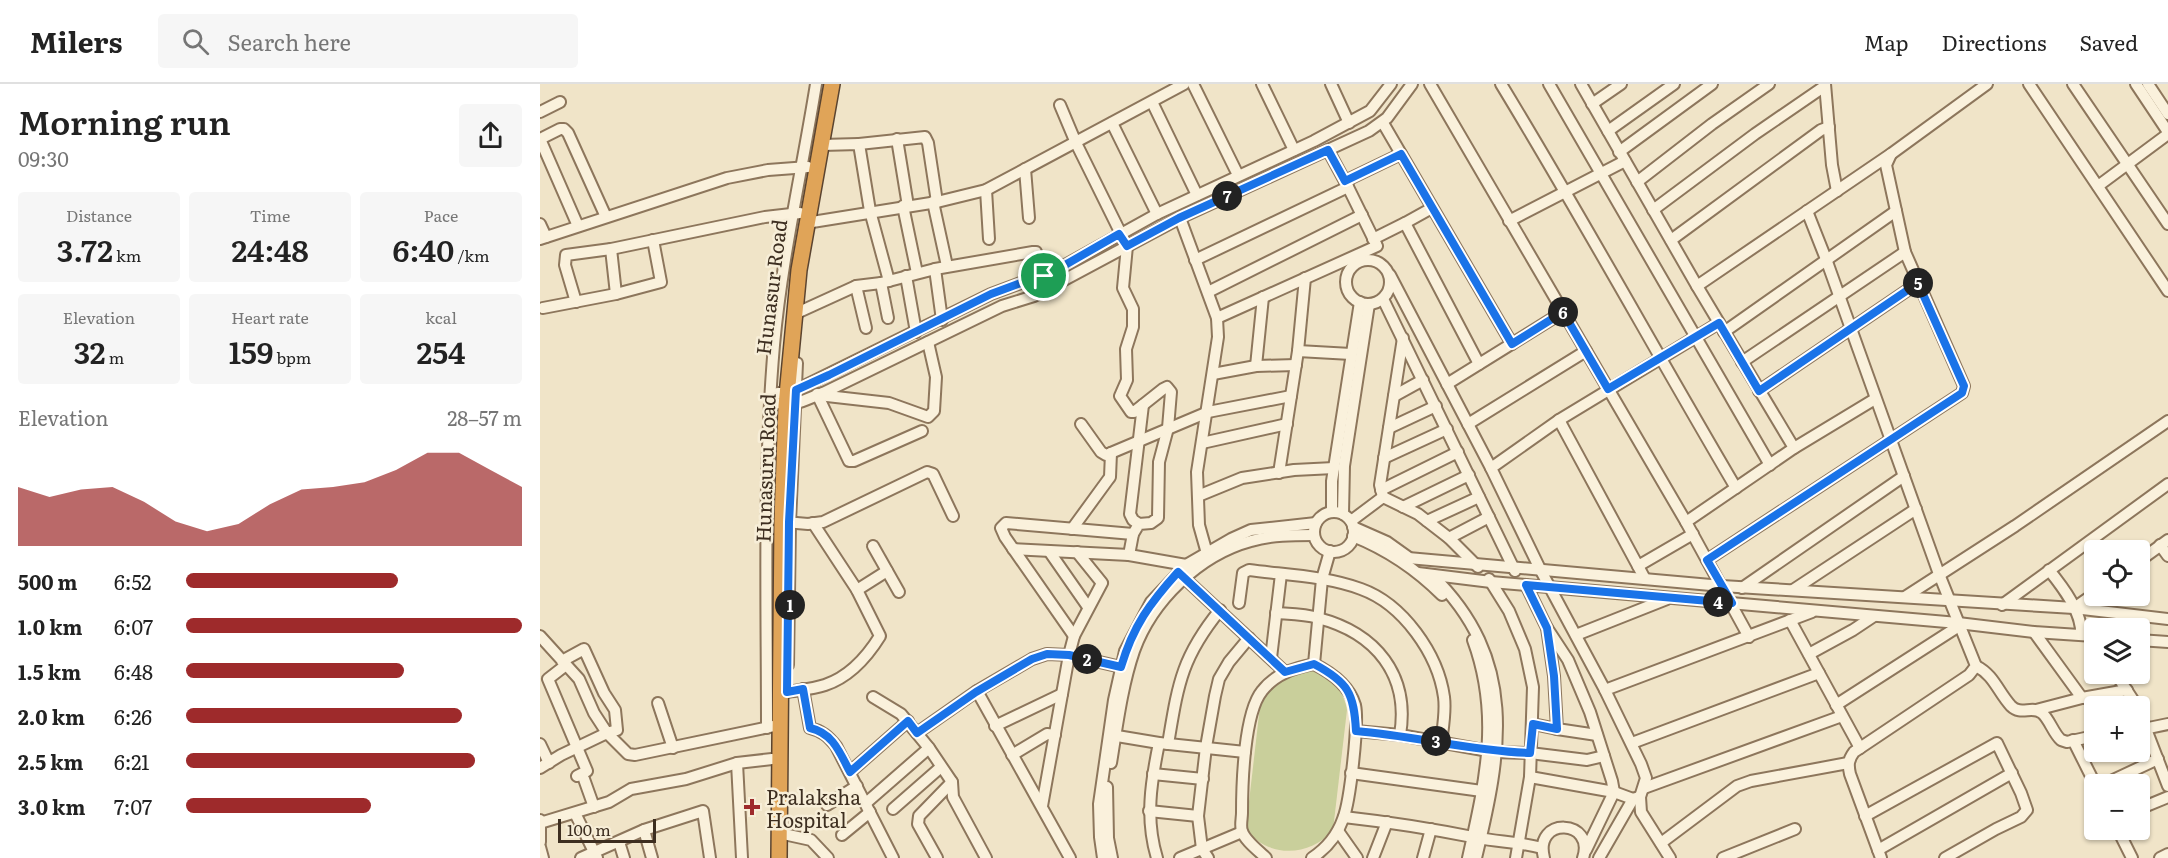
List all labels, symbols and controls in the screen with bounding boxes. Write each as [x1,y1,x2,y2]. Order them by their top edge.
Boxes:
search box [158,14,578,68]
text: Milers [30,20,122,62]
icon: search [179,25,212,58]
text: Search here [227,25,351,58]
text: Map [1864,26,1909,57]
text: Directions [1942,26,2047,57]
text: Saved [2080,26,2138,57]
text: Morning run [18,96,231,145]
button: share [459,104,522,167]
text: 09:30 [18,143,69,173]
pin: 7 [1212,181,1242,211]
text: 7 [1223,184,1231,208]
text: Distance [66,203,132,227]
text: Time [250,203,290,227]
text: Pace [424,203,458,227]
street label: Hunasur Road [747,217,793,357]
text: 3.72 [57,227,113,271]
text: 24:48 [231,227,309,271]
text: 6:40 [392,227,454,271]
text: km [113,243,141,267]
text: /km [454,243,490,267]
pin [1018,250,1069,301]
icon: arrive [1027,259,1060,292]
pin: 5 [1903,268,1933,298]
text: 5 [1914,271,1922,295]
pin: 6 [1548,297,1578,327]
text: 6 [1558,300,1568,324]
text: Elevation [63,305,135,329]
text: Heart rate [231,305,309,329]
text: kcal [425,305,457,329]
text: 32 [74,329,105,373]
text: 159 [229,329,273,373]
text: 254 [416,329,466,373]
text: m [105,345,124,369]
text: bpm [273,345,311,369]
street label: Hunasuru Road [746,393,782,543]
text: Elevation [18,402,108,432]
text: 28–57 m [447,402,522,432]
map controls [2084,540,2150,840]
button: locate [2084,540,2150,606]
text: 500 m [18,566,77,596]
text: 6:52 [114,566,152,596]
pin: 4 [1703,587,1733,617]
pin: 1 [775,590,805,620]
text: 4 [1713,590,1723,614]
text: 1 [787,593,793,617]
text: 1.0 km [18,611,83,641]
text: 6:07 [114,611,153,641]
button: layers [2084,618,2150,684]
pin: 2 [1072,644,1102,674]
text: 2 [1083,647,1091,671]
text: 1.5 km [18,656,81,686]
text: 6:48 [114,656,153,686]
button: + [2084,696,2150,762]
text: 2.0 km [18,701,85,731]
text: 6:26 [114,701,152,731]
pin: 3 [1421,726,1451,756]
text: 3 [1432,729,1440,753]
text: 2.5 km [18,746,84,776]
text: 6:21 [114,746,149,776]
button: − [2084,774,2150,840]
place label: Pralaksha Hospital [766,781,861,834]
text: 3.0 km [18,791,85,821]
text: 7:07 [114,791,152,821]
marker: Pralaksha Hospital [743,798,761,816]
scale bar [558,816,656,844]
text: 100 m [567,817,611,841]

